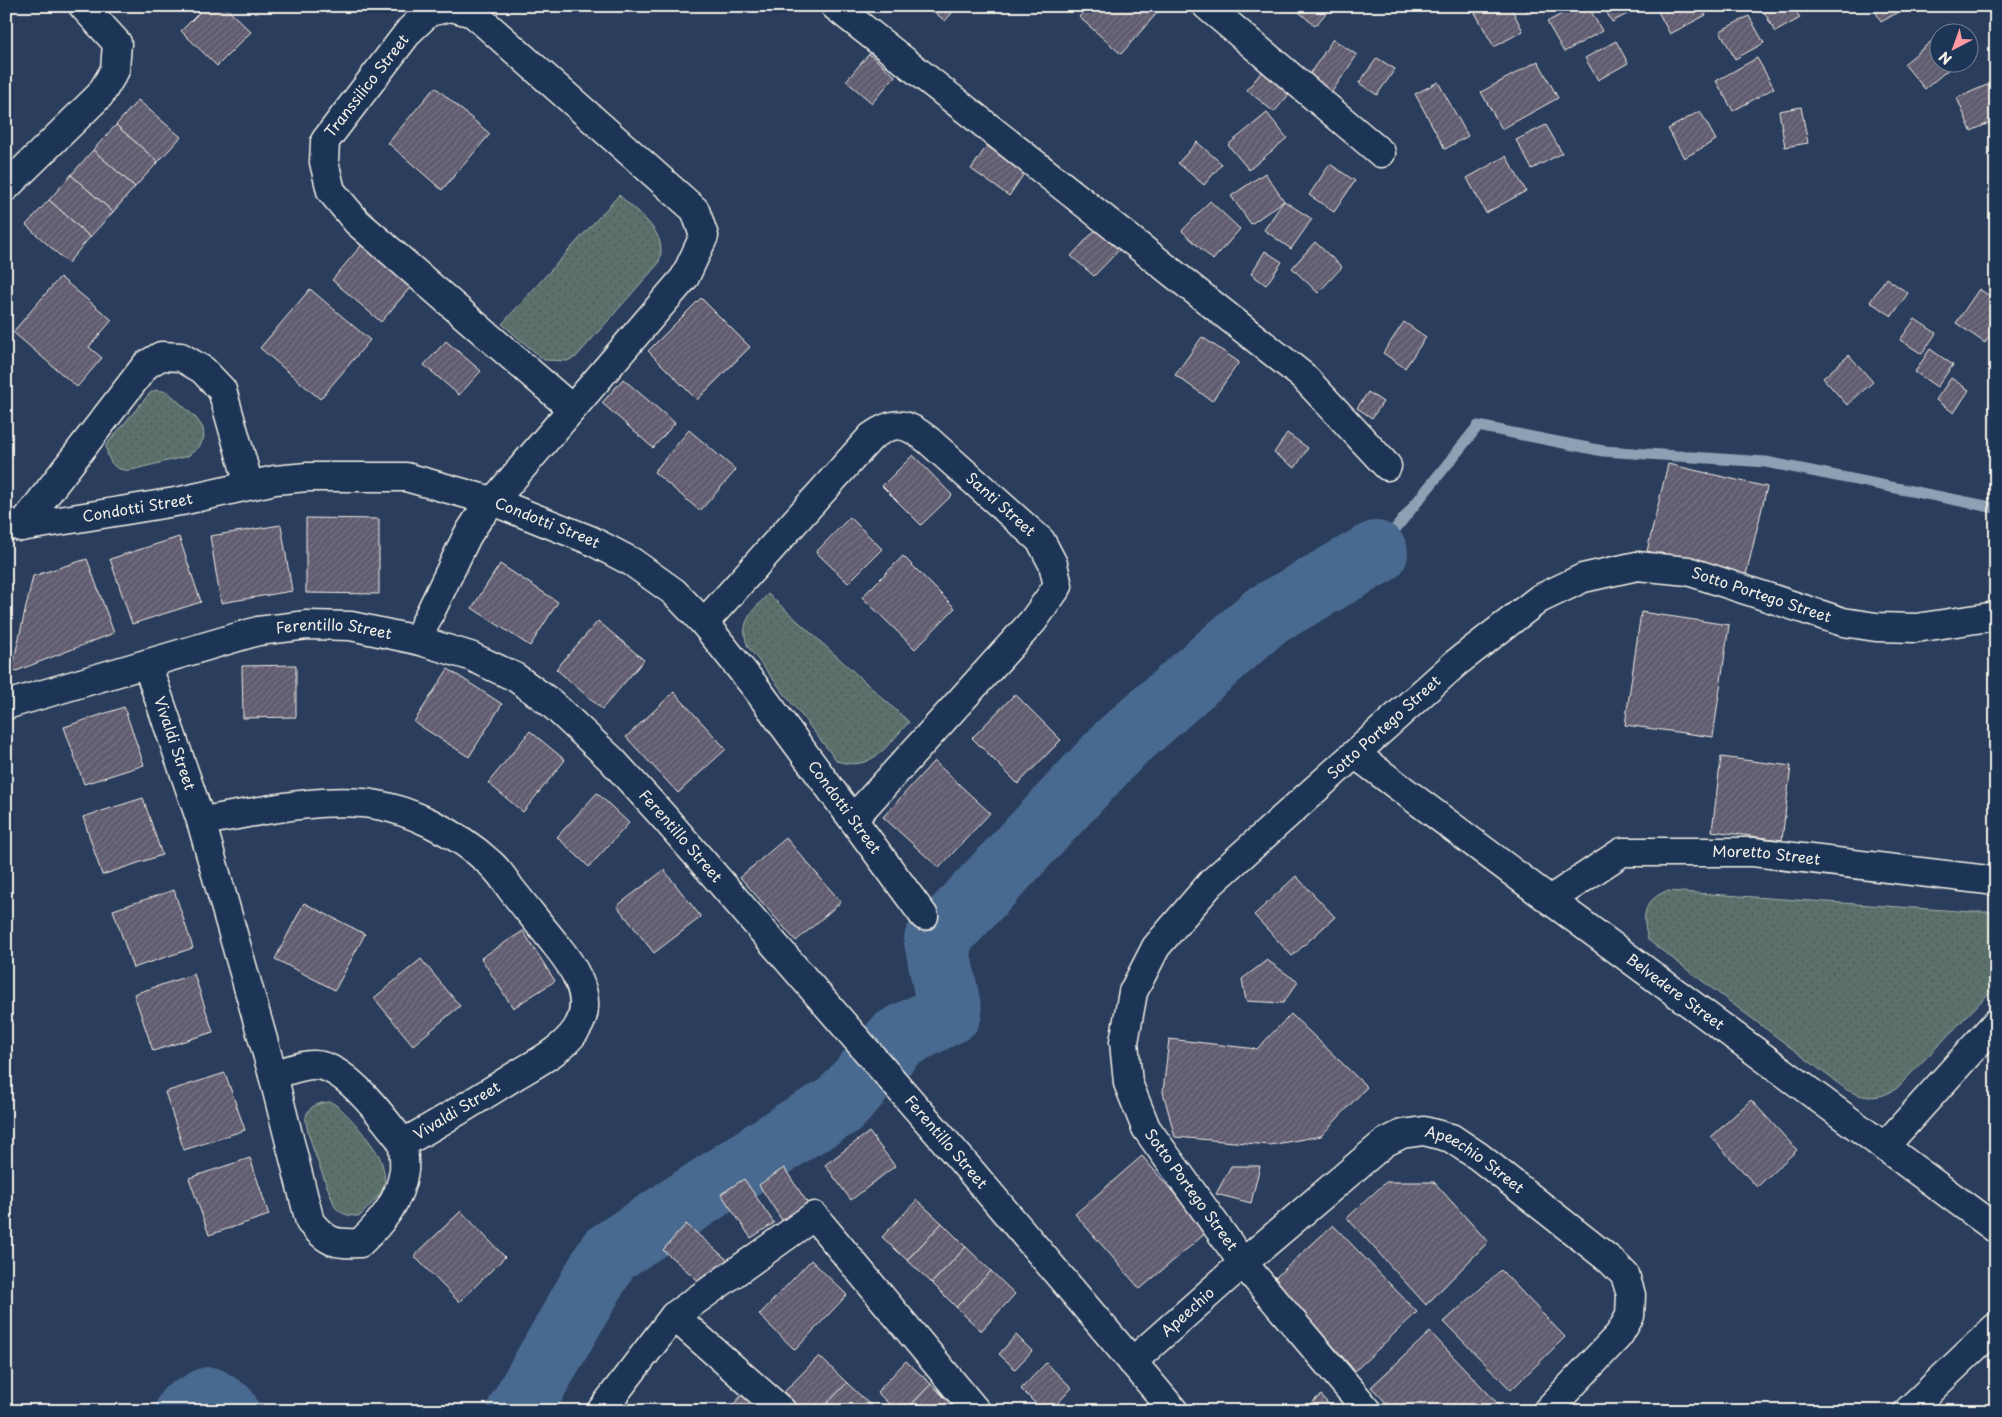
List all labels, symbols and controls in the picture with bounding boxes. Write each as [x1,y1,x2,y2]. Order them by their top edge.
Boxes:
north arrow [1930,22,1980,72]
street label: Transsilico Street [318,29,414,142]
text: N [1934,47,1956,70]
street label: Santi Street [961,466,1042,541]
street label: Condotti Street [81,486,195,527]
street label: Condotti Street [492,490,604,553]
street label: Sotto Portego Street [1689,560,1835,627]
street label: Ferentillo Street [274,612,394,644]
street label: Sotto Portego Street [1321,669,1445,784]
street label: Vivaldi Street [149,693,203,793]
street label: Condotti Street [803,755,888,858]
street label: Ferentillo Street [634,784,729,887]
street label: Moretto Street [1712,839,1822,870]
street label: Belvedere Street [1622,947,1730,1035]
street label: Vivaldi Street [408,1075,504,1145]
street label: Ferentillo Street [900,1090,994,1193]
street label: Apeechio Street [1423,1119,1530,1198]
street label: Sotto Portego Street [1140,1123,1244,1255]
street label: Apeechio [1155,1281,1219,1341]

